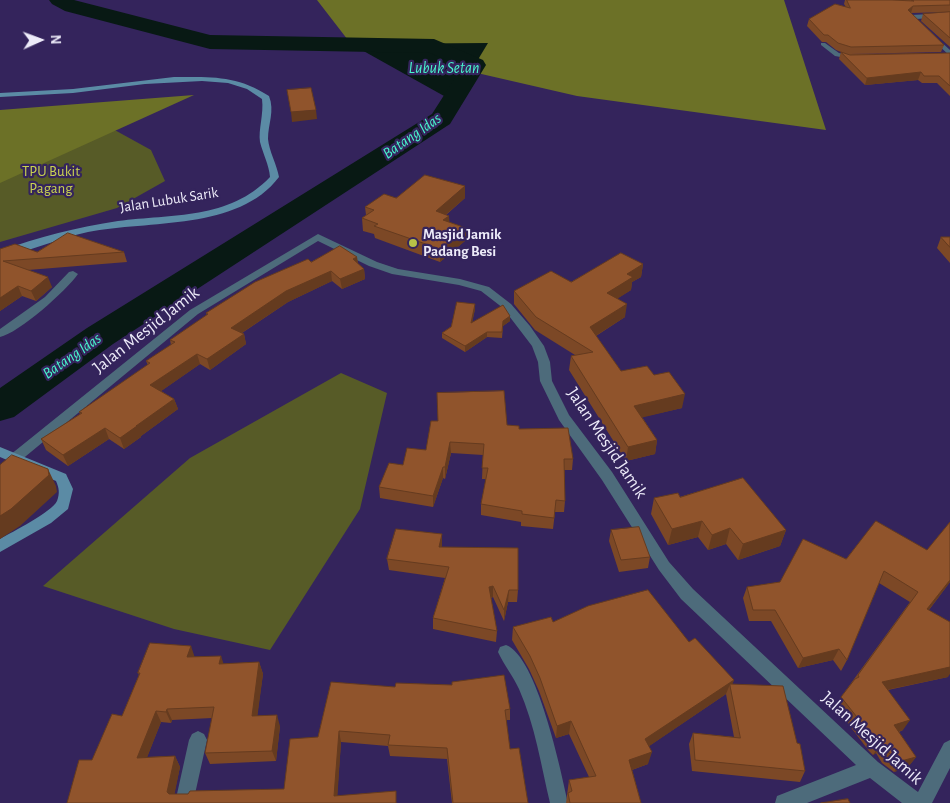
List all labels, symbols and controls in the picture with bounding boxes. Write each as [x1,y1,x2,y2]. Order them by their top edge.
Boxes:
north arrow [15,15,65,65]
text: N [48,34,62,45]
water label: Lubuk Setan [409,58,479,78]
water label: Batang Idas [379,109,445,163]
park label: TPU Bukit Pagang [22,162,80,197]
street label: Jalan Lubuk Sarik [119,183,219,217]
place label: Masjid Jamik Padang Besi [423,225,501,260]
marker: Masjid Jamik Padang Besi [407,237,419,249]
street label: Jalan Mesjid Jamik [89,282,203,378]
water label: Batang Idas [39,329,105,383]
street label: Jalan Mesjid Jamik [562,384,652,502]
street label: Jalan Mesjid Jamik [817,687,927,789]

